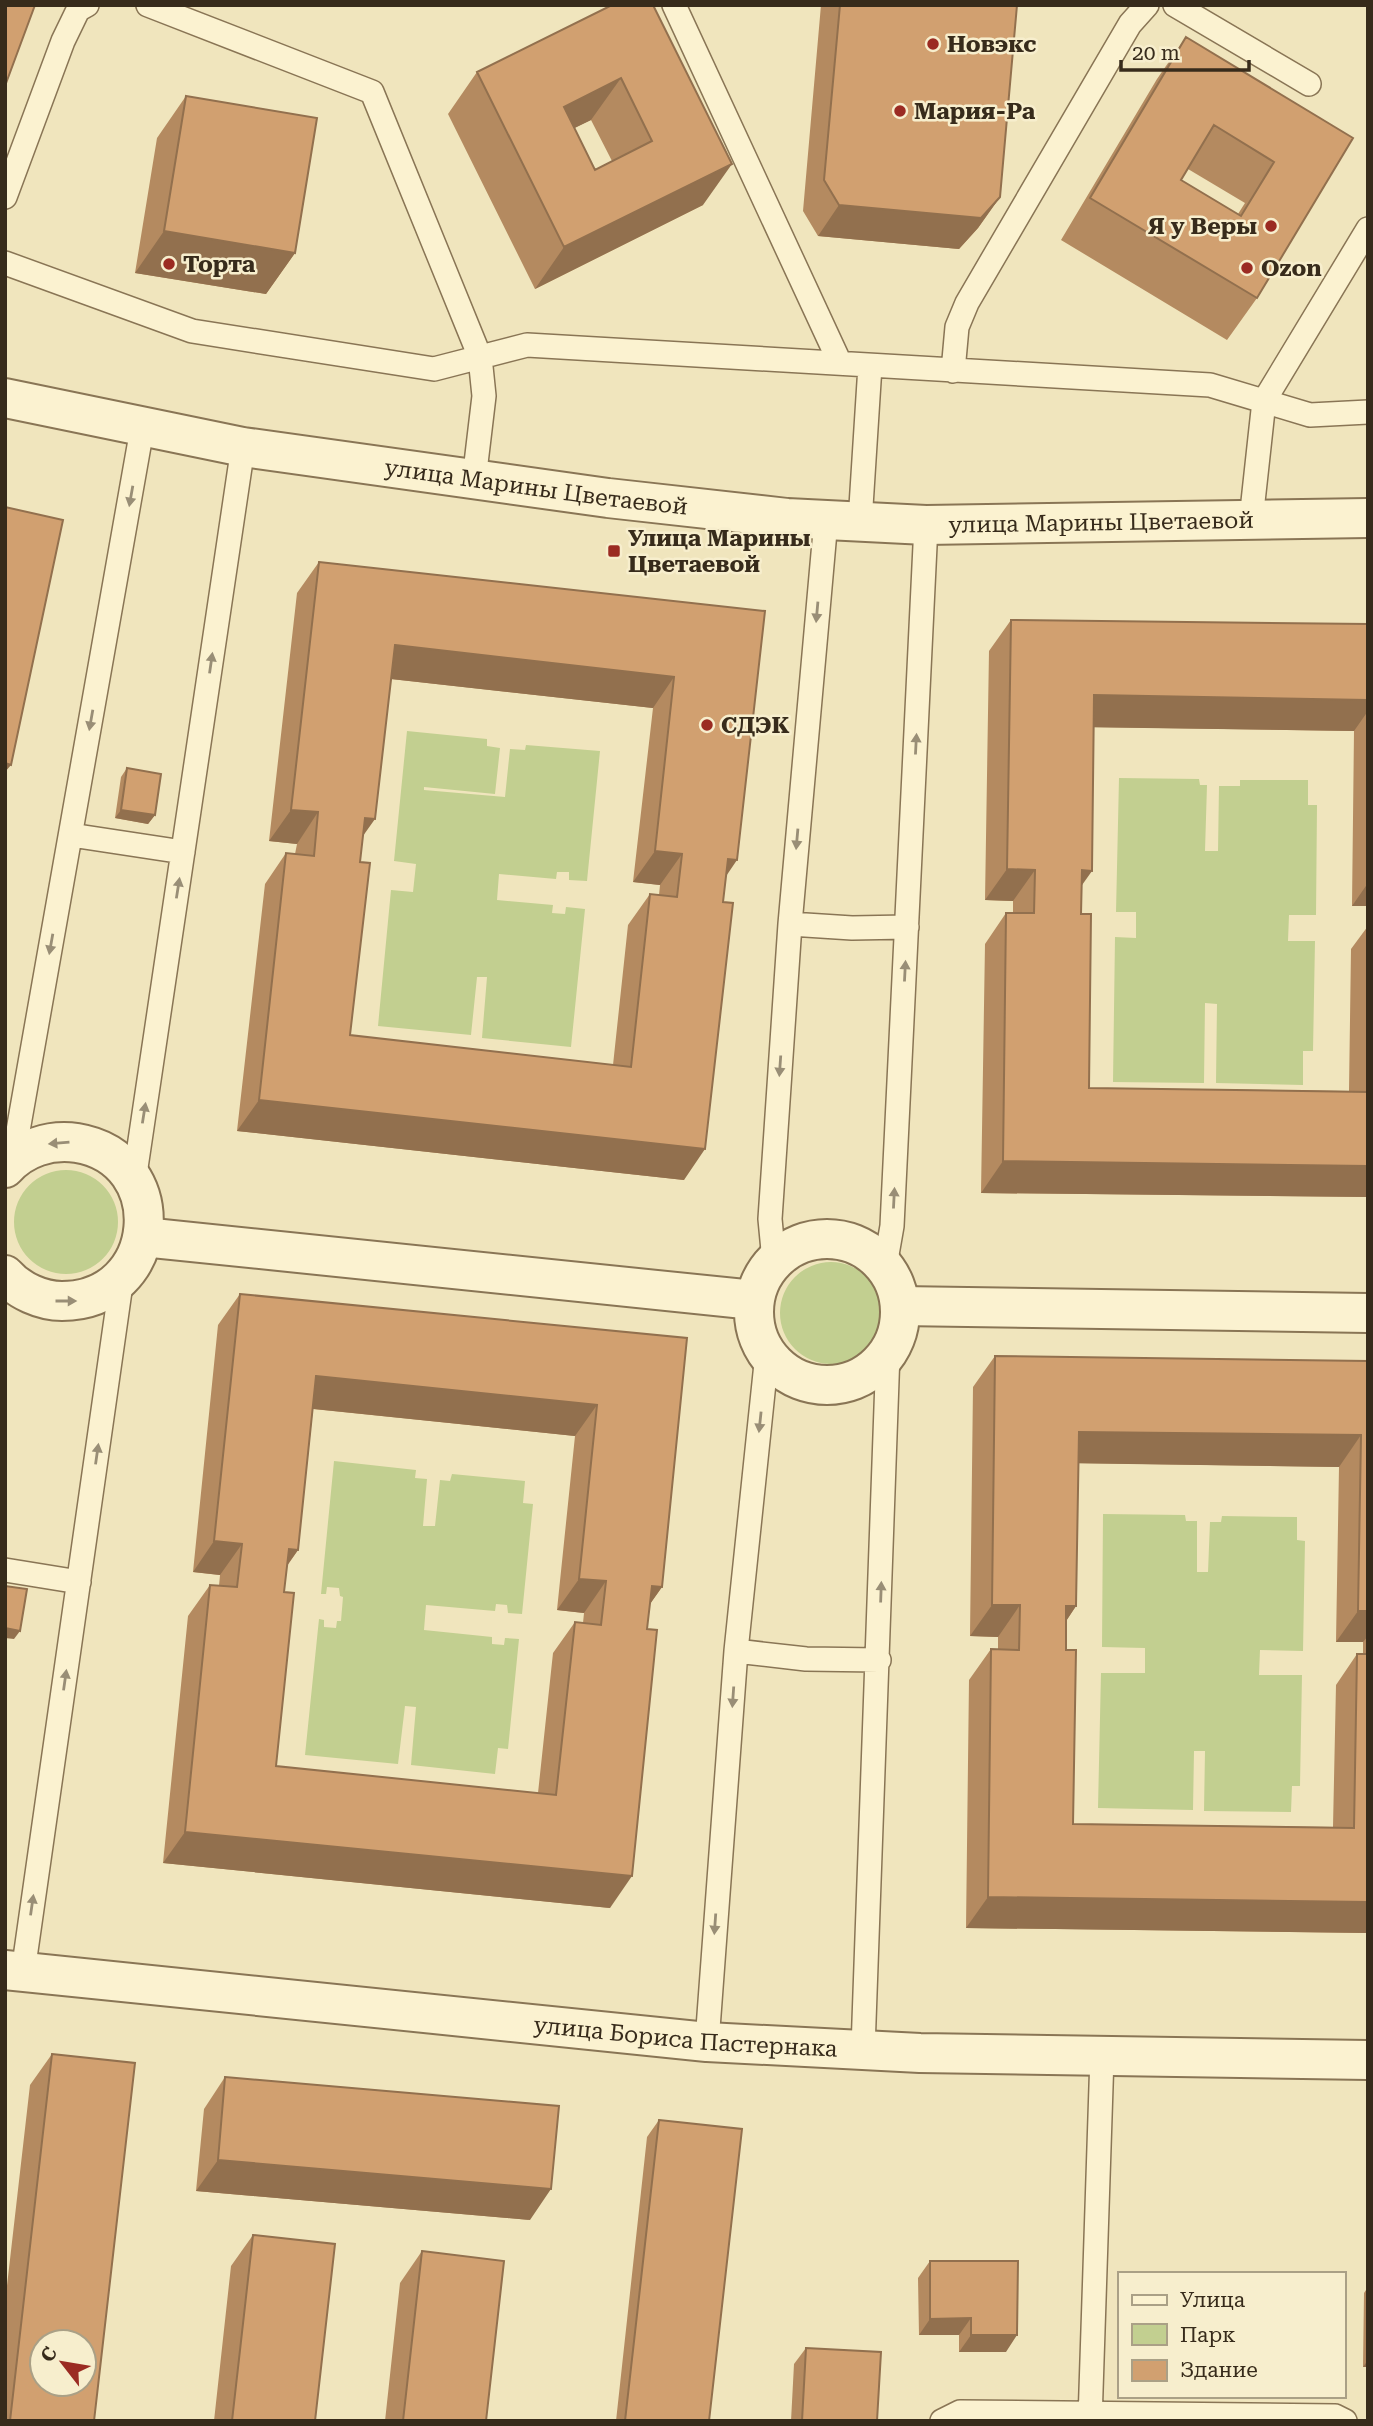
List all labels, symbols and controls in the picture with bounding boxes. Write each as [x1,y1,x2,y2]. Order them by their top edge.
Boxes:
scale bar [1121,28,1249,72]
place label: Новэкс [947,31,1036,58]
marker: Новэкс [925,36,941,52]
text: 20 m [1132,41,1180,65]
place label: Мария-Ра [914,98,1036,125]
marker: Мария-Ра [892,103,908,119]
place label: Я у Веры [1148,213,1257,240]
marker: Я у Веры [1263,218,1279,234]
place label: Торта [183,251,256,278]
place label: Ozon [1261,255,1322,282]
marker: Торта [161,256,177,272]
marker: Ozon [1239,260,1255,276]
street label: улица Марины Цветаевой [383,453,689,520]
one-way arrow [125,485,136,507]
street label: улица Марины Цветаевой [948,506,1254,538]
place label: Улица Марины Цветаевой [628,525,811,578]
marker: Улица Марины Цветаевой [606,543,622,559]
one-way arrow [811,601,822,623]
one-way arrow [206,652,217,674]
one-way arrow [85,709,96,731]
place label: СДЭК [721,712,790,739]
marker: СДЭК [699,717,715,733]
one-way arrow [911,733,922,755]
one-way arrow [791,828,802,850]
one-way arrow [173,877,184,899]
one-way arrow [45,933,56,955]
one-way arrow [900,960,911,982]
one-way arrow [775,1055,786,1077]
one-way arrow [139,1102,150,1124]
one-way arrow [48,1138,70,1149]
one-way arrow [888,1187,899,1209]
one-way arrow [55,1295,77,1307]
one-way arrow [754,1411,765,1433]
one-way arrow [92,1443,103,1465]
one-way arrow [875,1580,886,1602]
one-way arrow [60,1668,71,1690]
one-way arrow [727,1686,738,1708]
one-way arrow [27,1894,38,1916]
one-way arrow [709,1913,720,1935]
street label: улица Бориса Пастернака [533,2011,839,2062]
legend [1118,2272,1345,2398]
text: Улица [1180,2288,1246,2312]
text: Парк [1180,2323,1236,2347]
north arrow [28,2328,98,2398]
text: С [36,2343,62,2366]
text: Здание [1180,2358,1258,2382]

